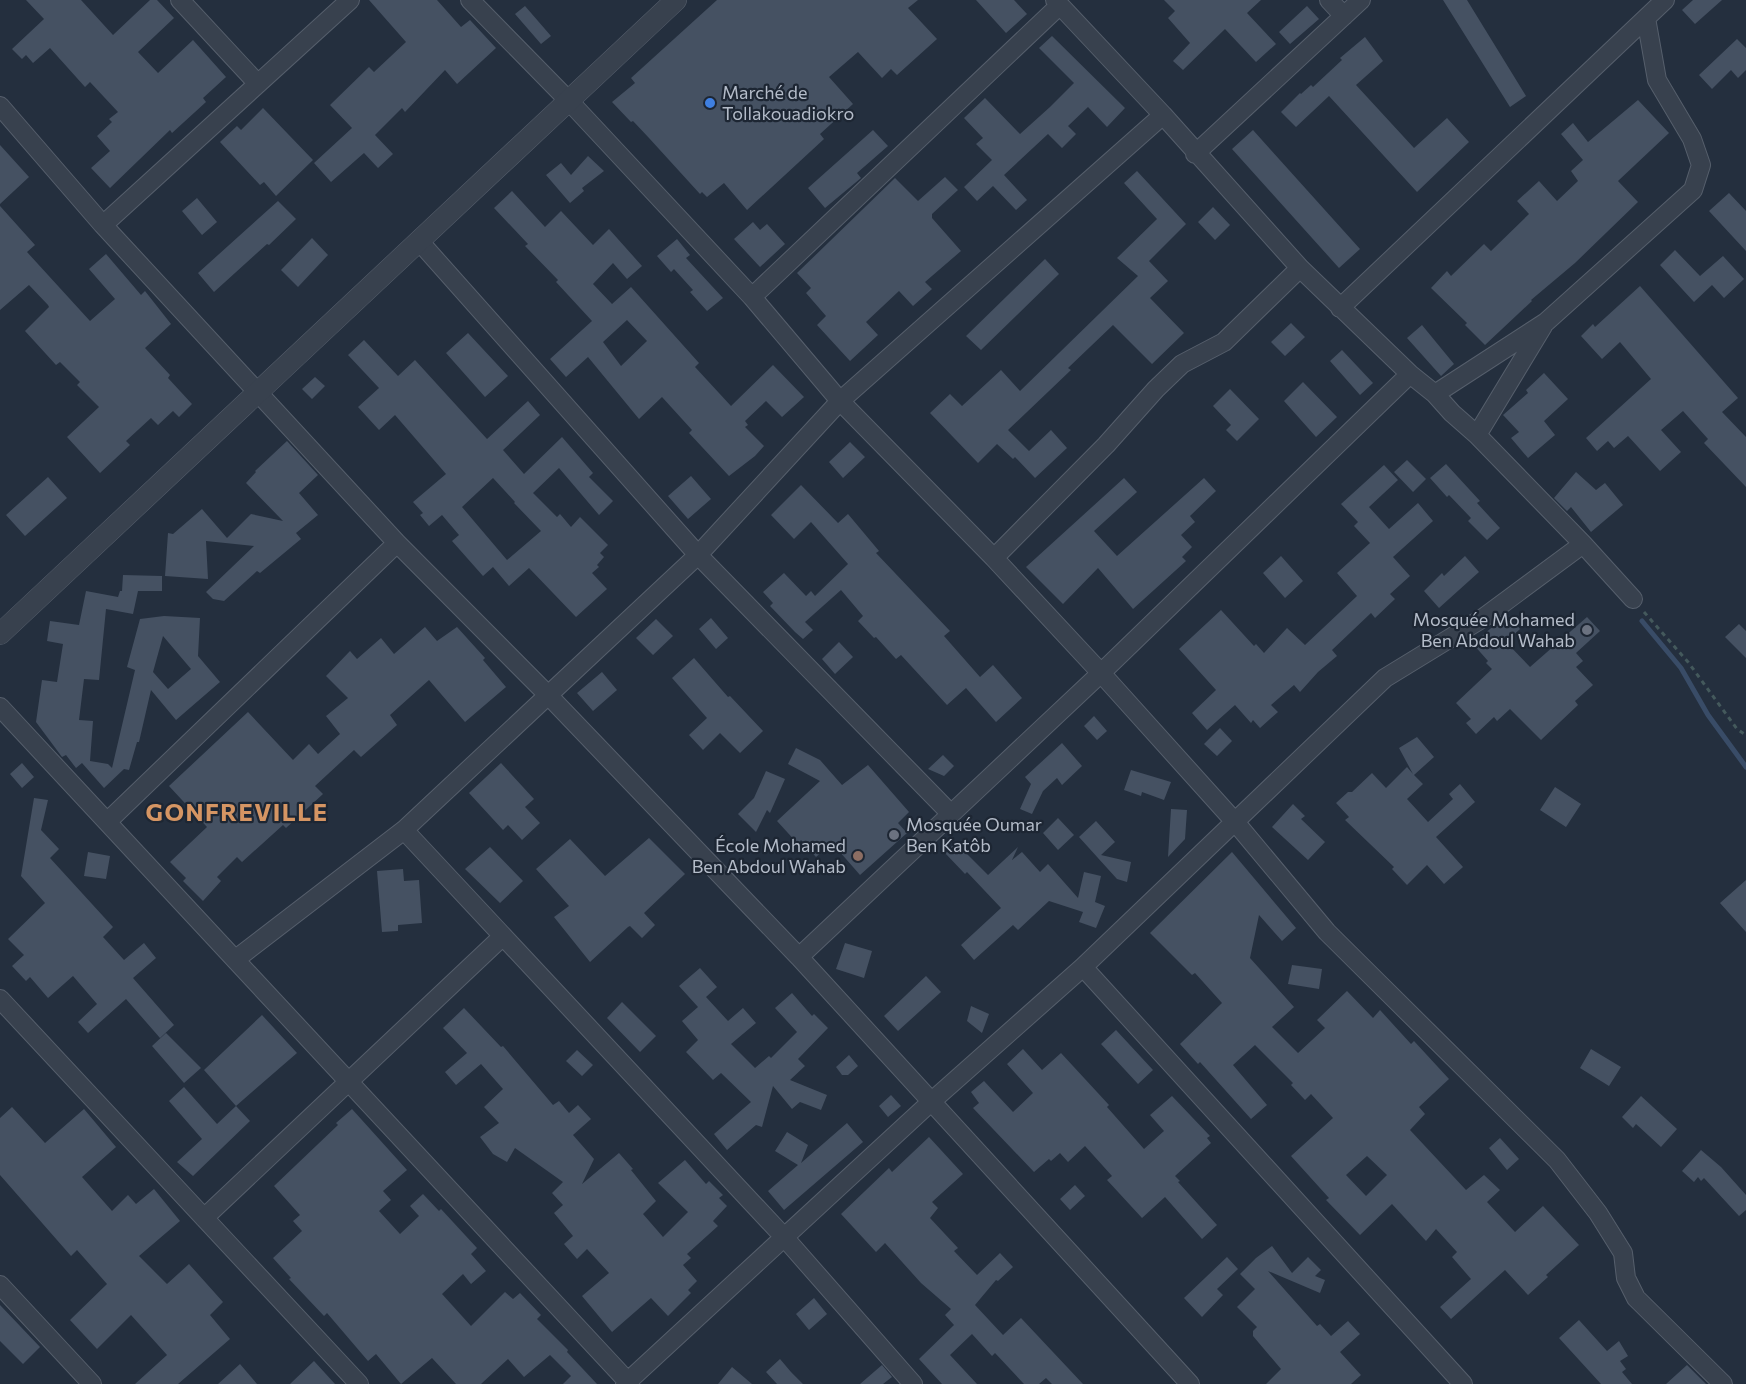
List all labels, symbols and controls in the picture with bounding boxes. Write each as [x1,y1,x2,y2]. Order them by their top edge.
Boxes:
place label: Marché de Tollakouadiokro [722,81,854,124]
marker: Marché de Tollakouadiokro [703,96,717,110]
place label: Mosquée Mohamed Ben Abdoul Wahab [1413,608,1575,651]
marker: Mosquée Mohamed Ben Abdoul Wahab [1580,623,1594,637]
district label: GONFREVILLE [145,797,329,826]
place label: Mosquée Oumar Ben Katôb [906,813,1042,856]
marker: Mosquée Oumar Ben Katôb [887,828,901,842]
place label: École Mohamed Ben Abdoul Wahab [692,834,846,877]
marker: École Mohamed Ben Abdoul Wahab [851,849,865,863]

